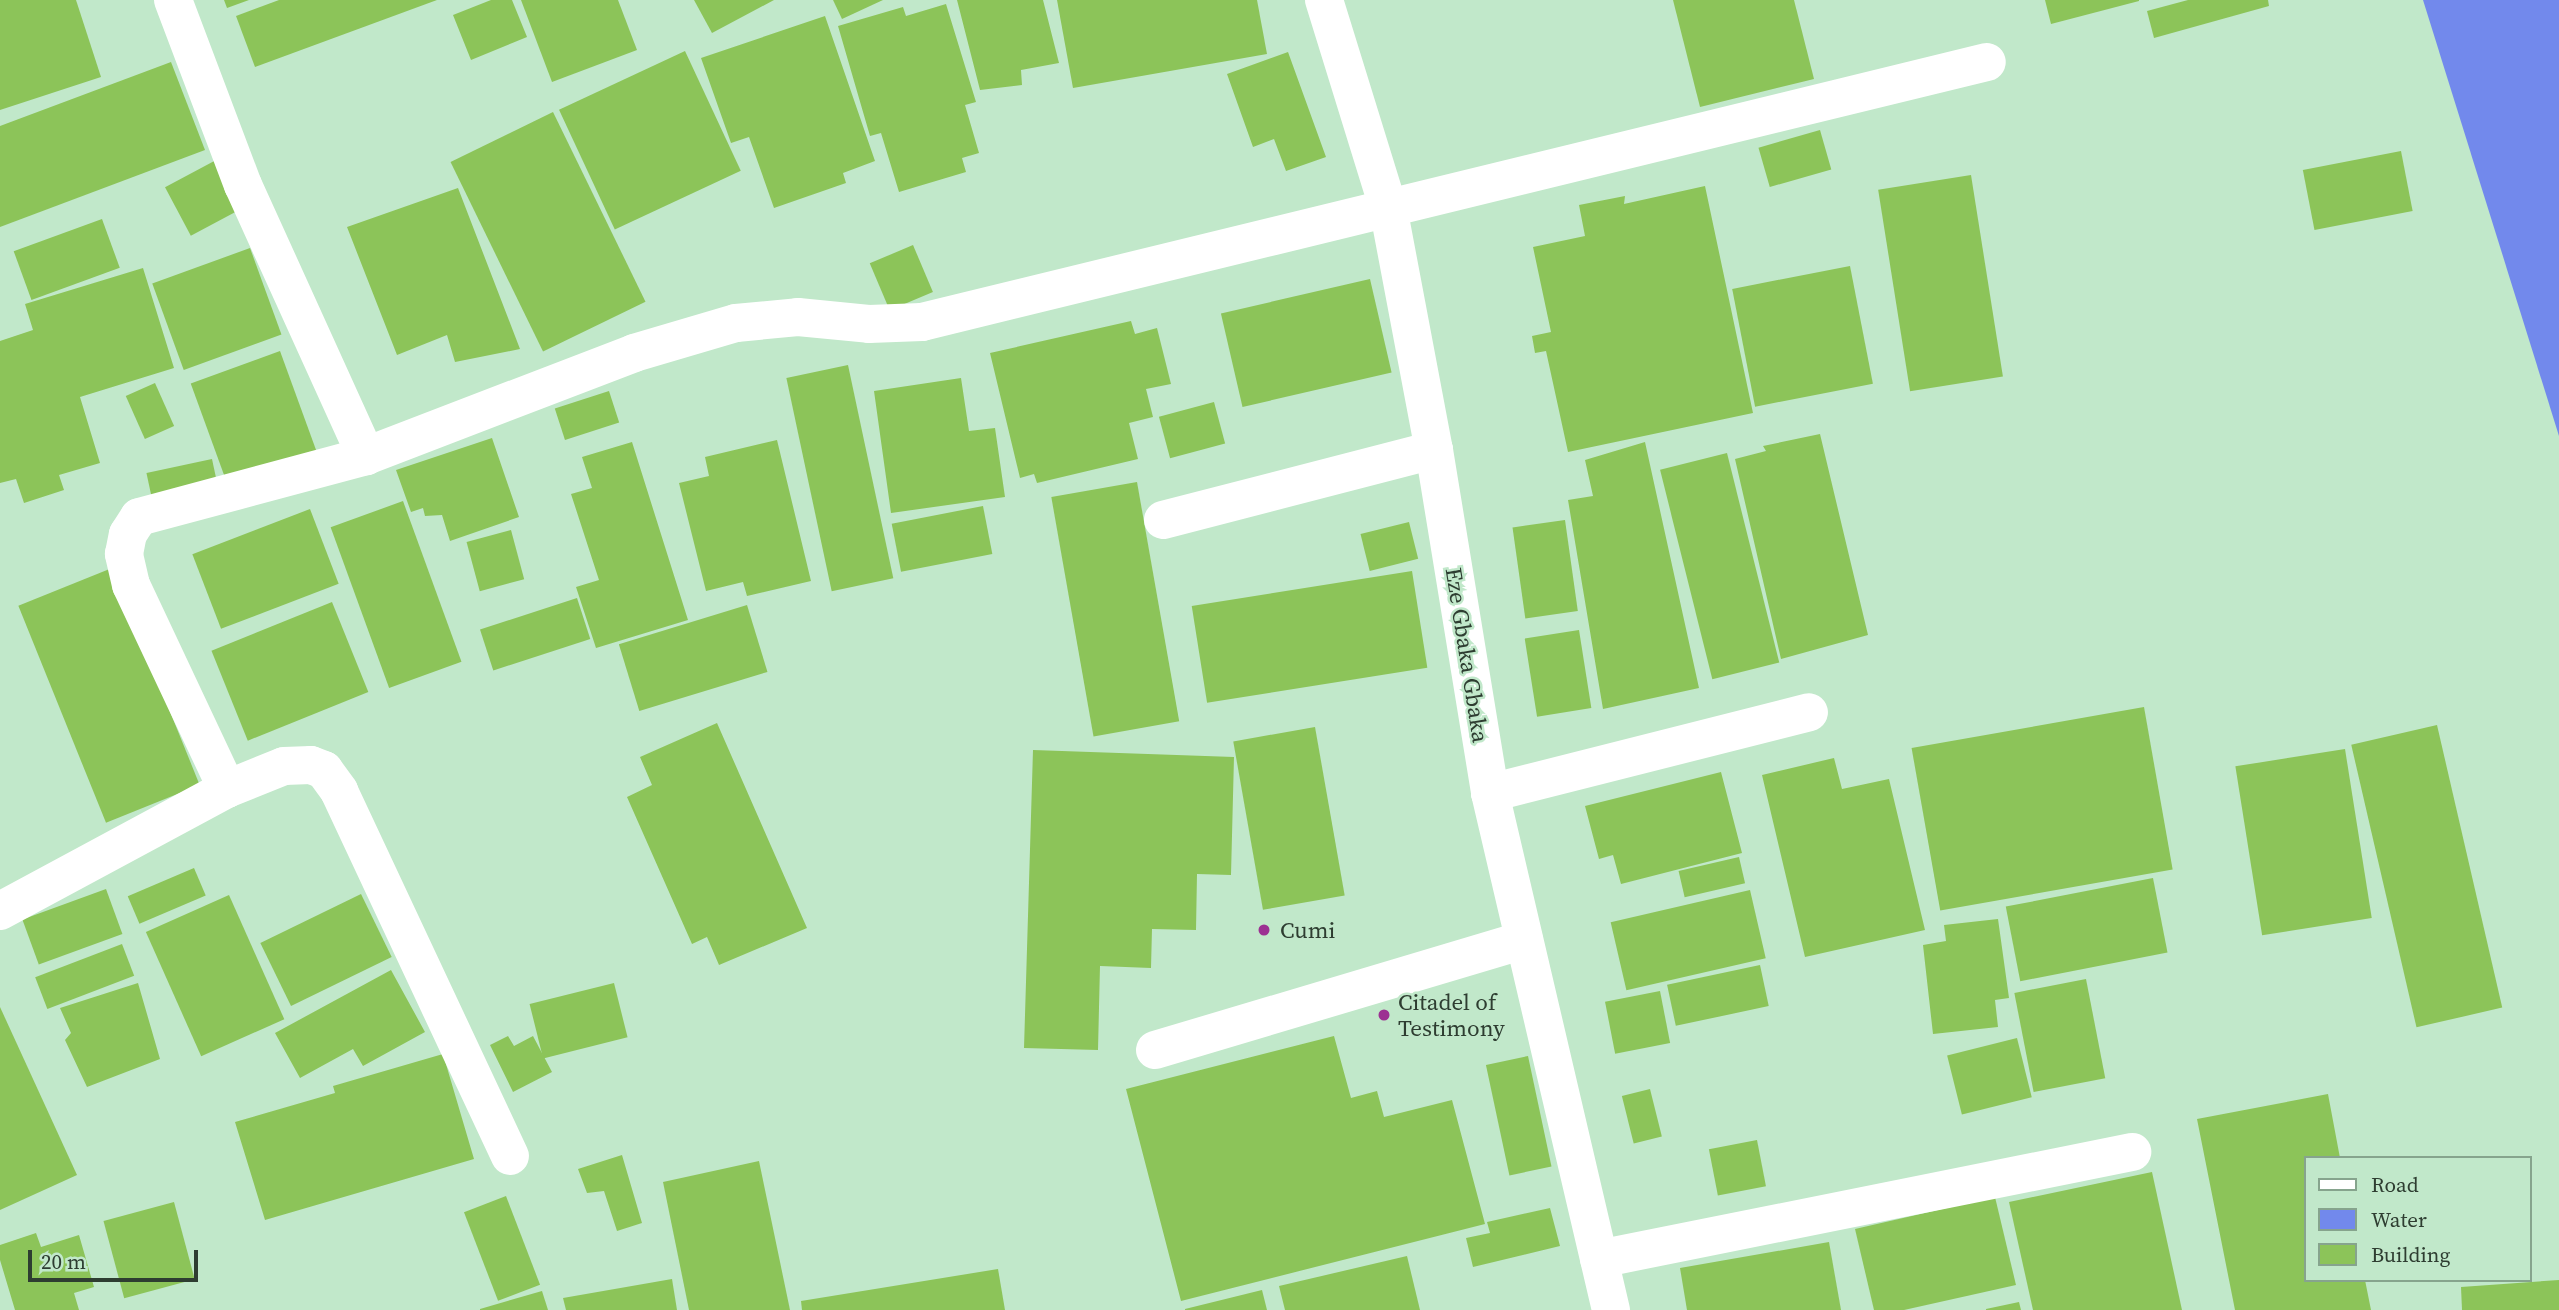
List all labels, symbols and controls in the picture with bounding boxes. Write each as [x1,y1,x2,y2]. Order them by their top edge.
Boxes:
street label: Eze Gbaka Gbaka [1440,566,1494,744]
place label: Cumi [1280,916,1335,944]
marker: Cumi [1254,920,1274,940]
place label: Citadel of Testimony [1398,988,1505,1042]
marker: Citadel of Testimony [1376,1007,1392,1023]
legend [2304,1156,2531,1282]
text: Road [2371,1170,2419,1199]
text: Water [2371,1205,2427,1234]
scale bar [32,1236,201,1280]
text: Building [2371,1240,2450,1269]
text: 20 m [41,1247,86,1276]

